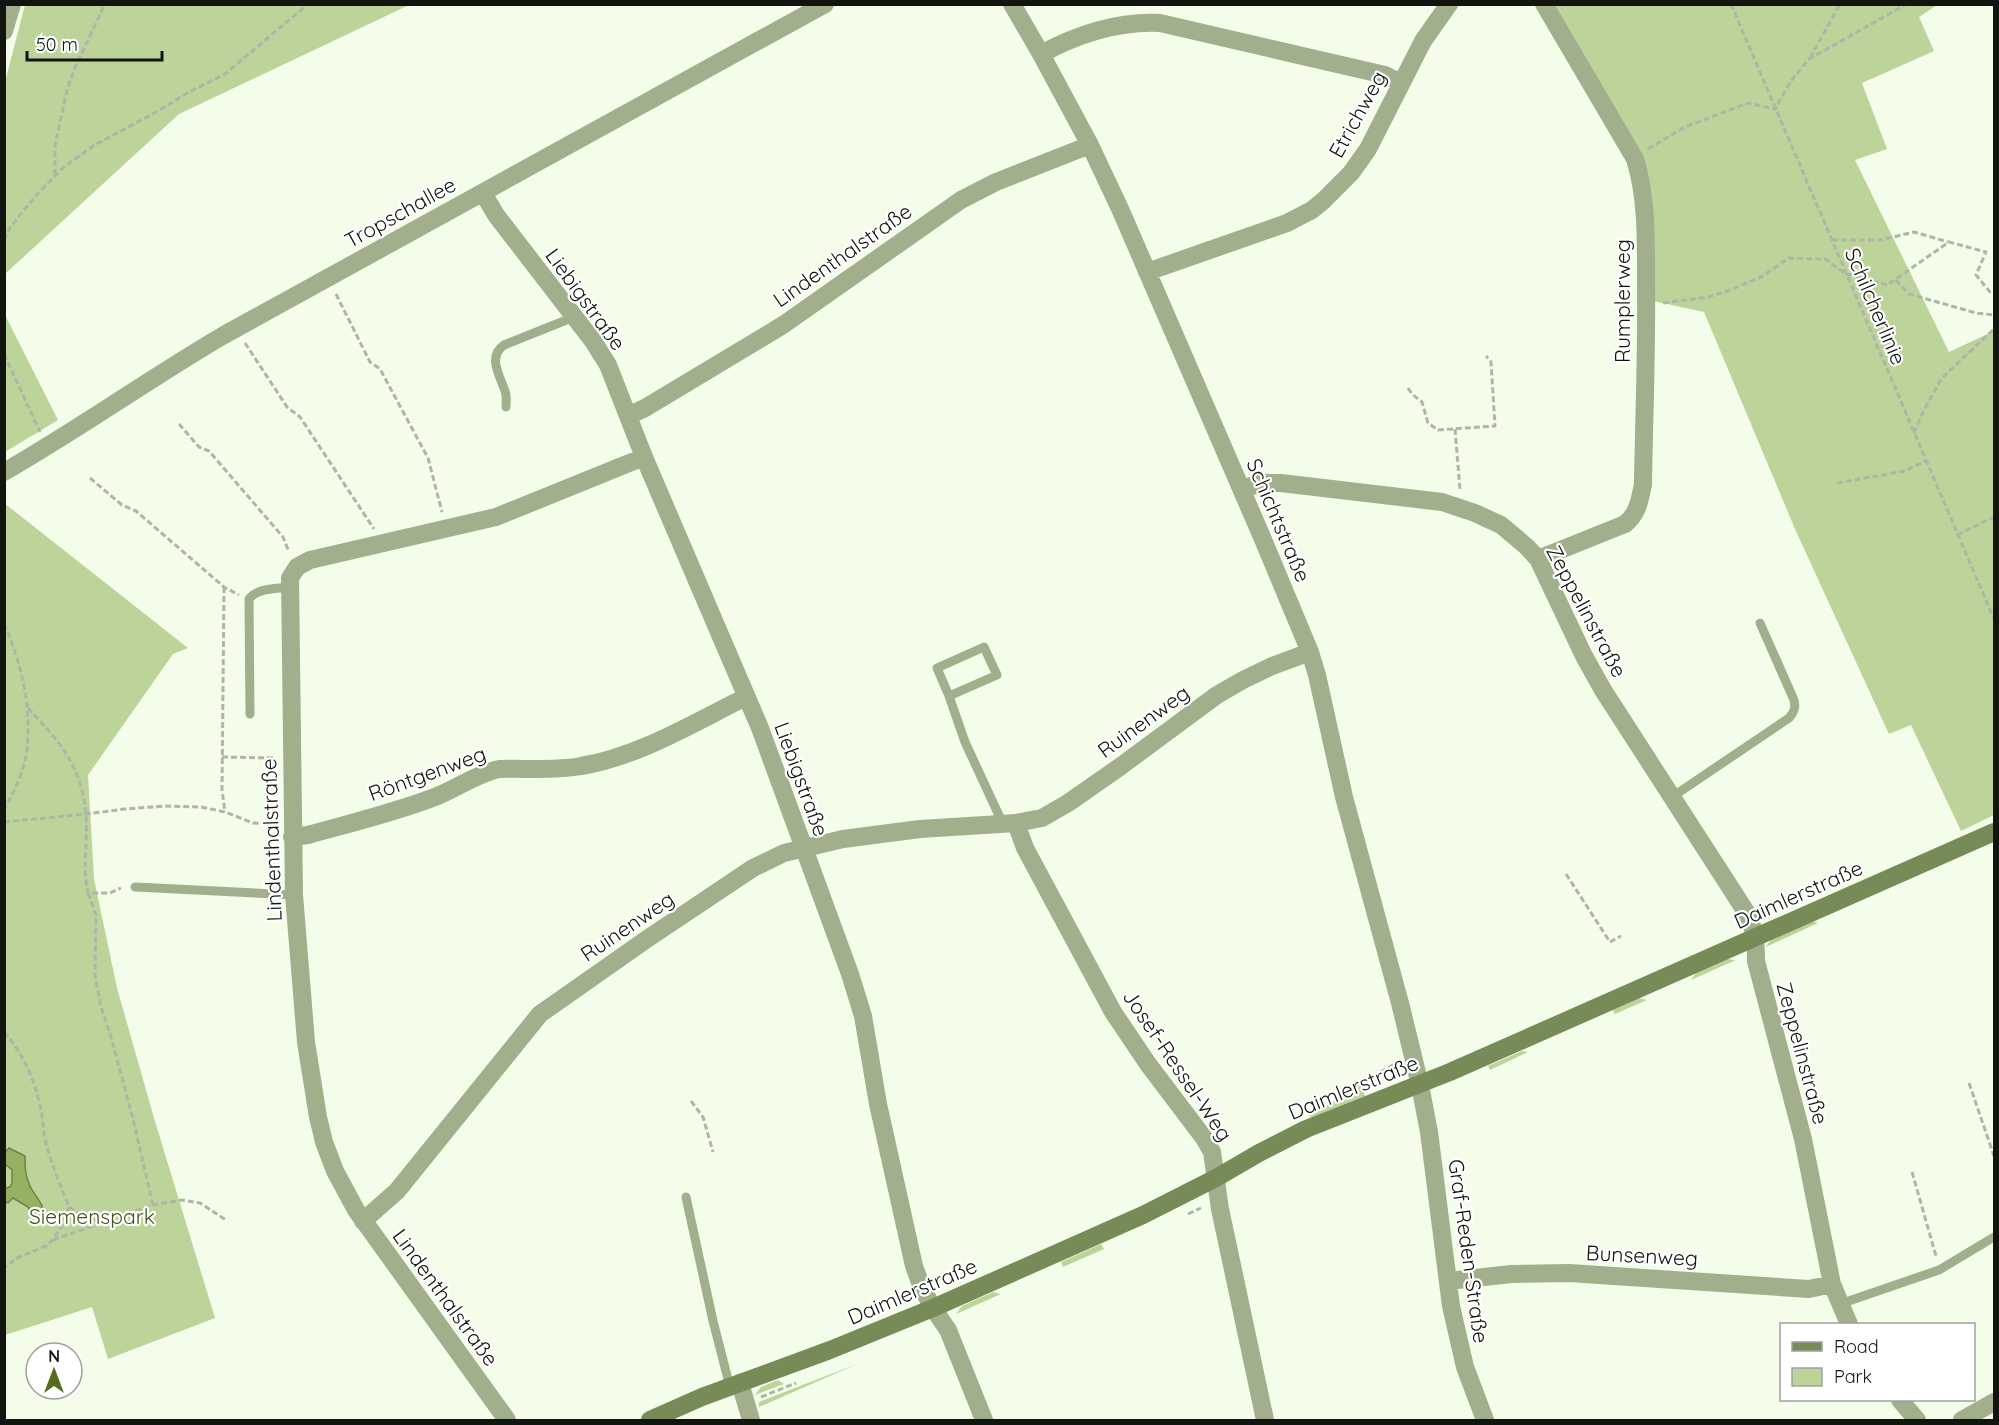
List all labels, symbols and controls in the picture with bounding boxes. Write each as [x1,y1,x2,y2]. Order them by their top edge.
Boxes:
scale bar [27,24,162,62]
text: 50 m [36,33,78,56]
street label: Etrichweg [1323,66,1391,162]
street label: Tropschallee [340,171,460,253]
street label: Lindenthalstraße [768,198,916,312]
street label: Rumplerweg [1609,239,1635,363]
street label: Liebigstraße [540,243,632,355]
street label: Schilcherlinie [1840,244,1912,368]
street label: Schichtstraße [1241,454,1317,586]
street label: Zeppelinstraße [1541,540,1633,682]
street label: Ruinenweg [1092,679,1194,763]
street label: Liebigstraße [769,718,835,840]
street label: Röntgenweg [365,740,489,806]
street label: Lindenthalstraße [255,758,287,922]
street label: Daimlerstraße [1730,854,1866,934]
street label: Ruinenweg [575,885,679,967]
street label: Zeppelinstraße [1772,979,1834,1127]
street label: Josef-Ressel-Weg [1118,984,1238,1146]
street label: Daimlerstraße [1284,1049,1422,1125]
street label: Graf-Reden-Straße [1443,1157,1495,1345]
park label: Siemenspark [29,1203,155,1229]
street label: Lindenthalstraße [388,1223,504,1371]
street label: Bunsenweg [1585,1239,1699,1271]
street label: Daimlerstraße [843,1252,981,1330]
legend [1780,1323,1975,1401]
text: Road [1834,1335,1879,1358]
north arrow [24,1341,84,1401]
text: N [48,1346,60,1366]
text: Park [1834,1365,1872,1388]

